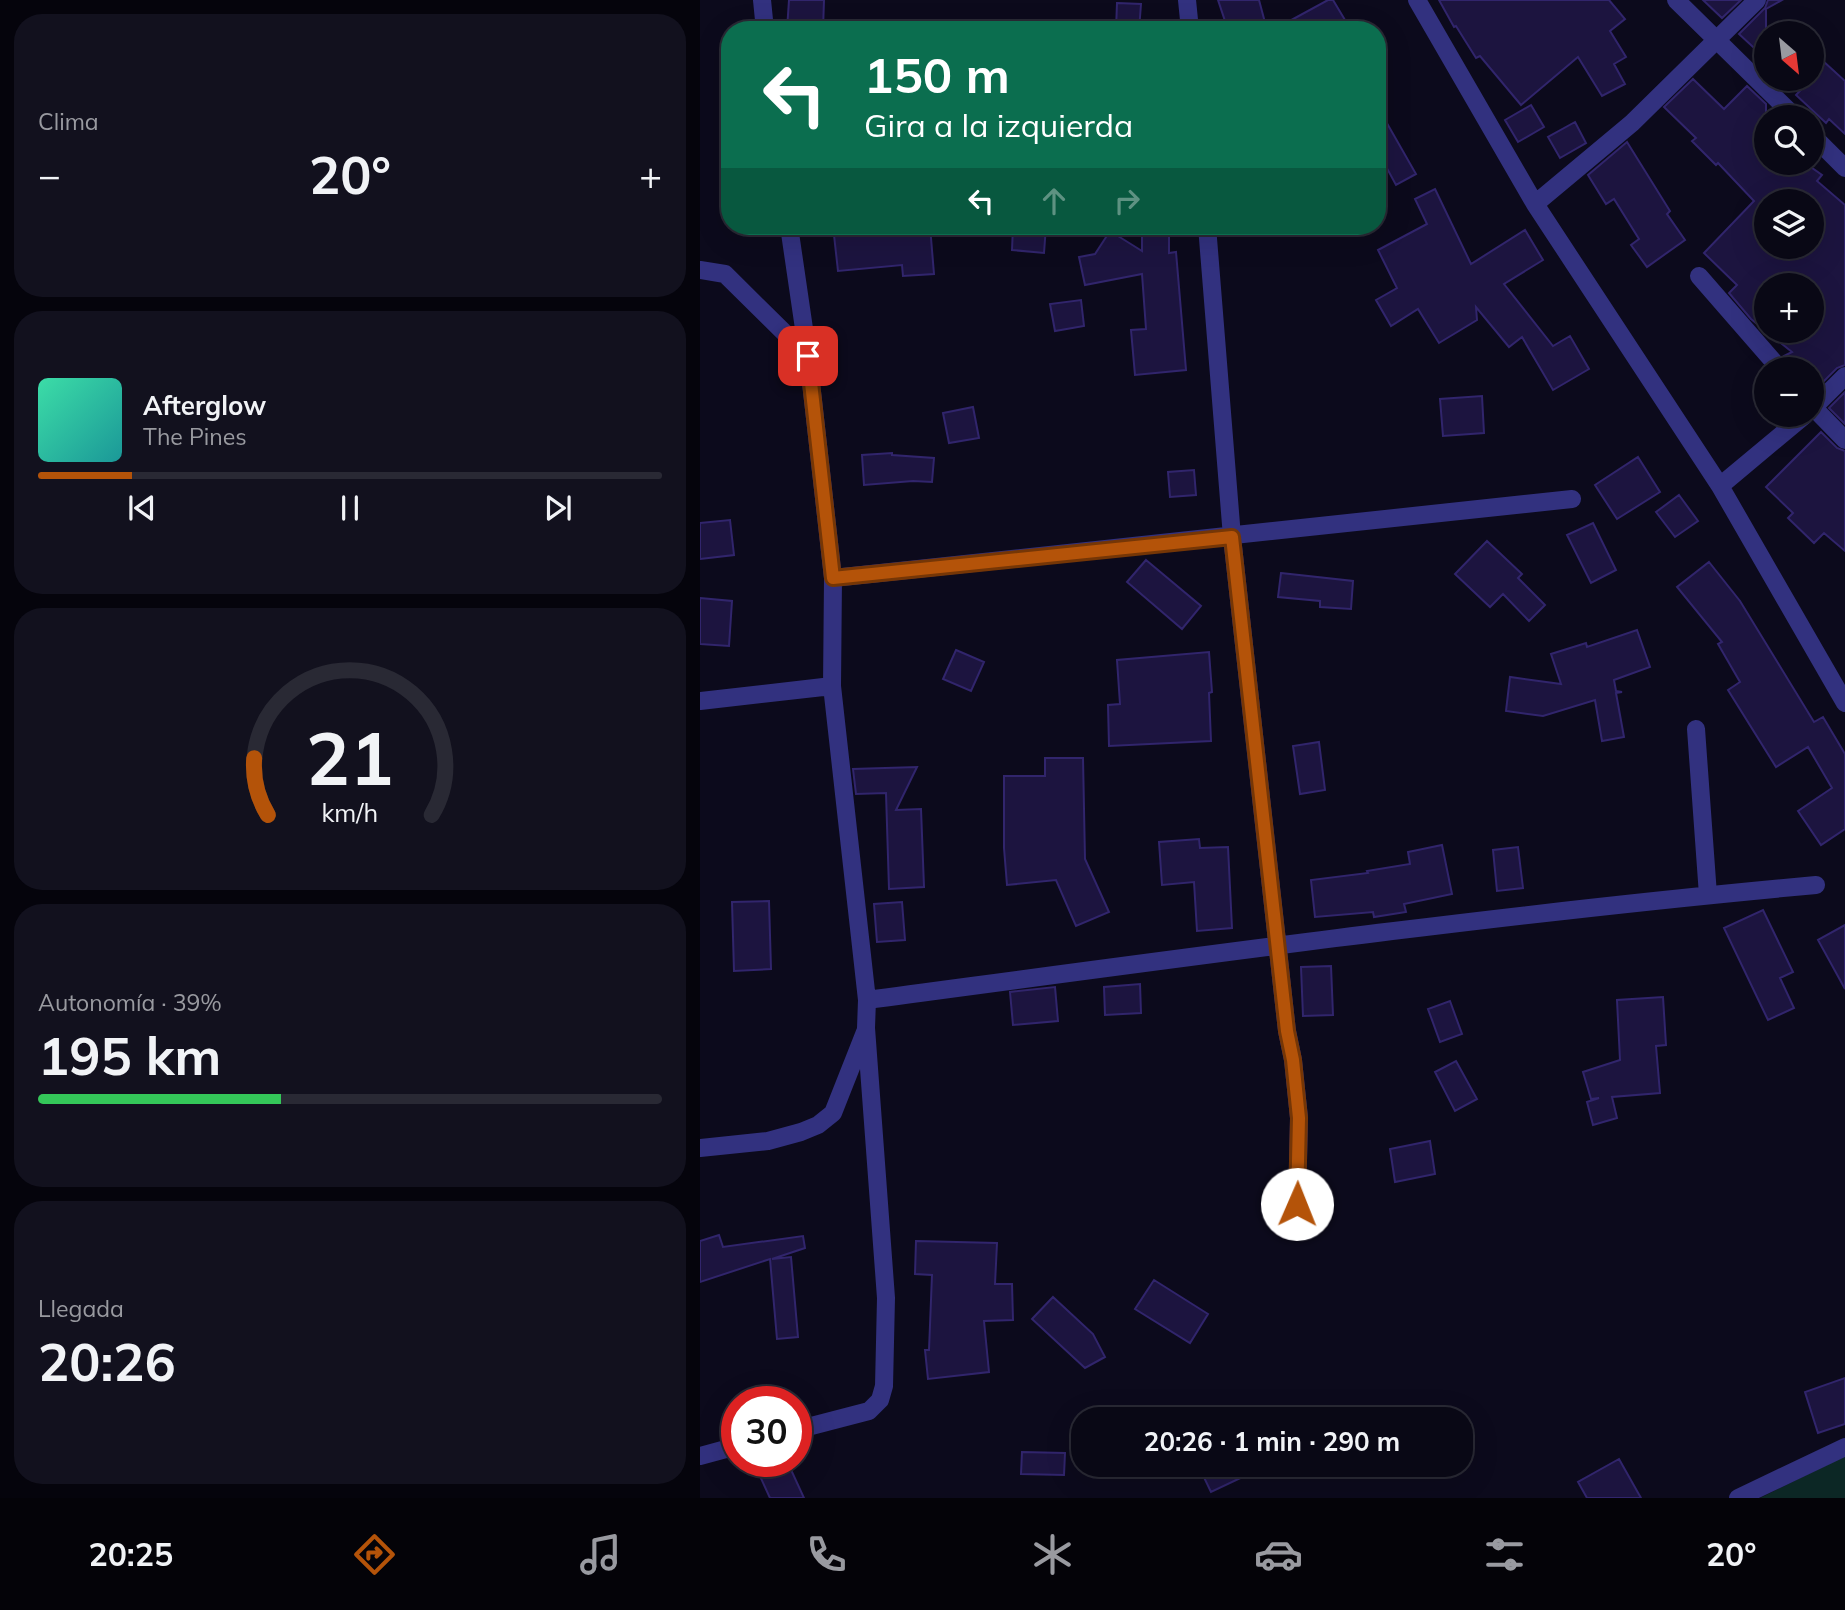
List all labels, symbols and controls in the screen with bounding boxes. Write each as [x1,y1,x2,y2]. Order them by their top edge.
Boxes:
north arrow [1754,21,1824,91]
map controls [1754,21,1824,427]
text: 150 m [864,44,1010,105]
icon: left [749,49,840,140]
text: Gira a la izquierda [864,105,1133,145]
button: search [1754,105,1824,175]
text: Clima [38,107,99,136]
text: 20° [309,142,391,207]
text: − [38,151,61,199]
text: + [639,151,662,199]
icon: left [962,182,1000,220]
icon: ahead [1035,182,1073,220]
icon: right [1108,182,1146,220]
button: layers [1754,189,1824,259]
button: + [1754,273,1824,343]
pin [778,326,838,386]
icon: arrive [789,337,827,375]
button: − [1754,357,1824,427]
text: Afterglow [143,389,266,422]
text: The Pines [143,422,247,451]
icon: previous [123,489,161,527]
icon: pause [331,489,369,527]
icon: next [539,489,577,527]
text: 21 [306,712,394,803]
text: km/h [322,797,378,828]
text: Autonomía · 39% [38,988,222,1017]
text: 195 km [38,1023,221,1088]
position arrow [1260,1167,1334,1241]
text: Llegada [38,1294,124,1323]
text: 20:26 [38,1329,176,1394]
speed limit sign: 30 [721,1386,812,1477]
text: 20:26 · 1 min · 290 m [1144,1425,1400,1458]
icon: directions [350,1530,399,1579]
icon: music [576,1530,625,1579]
icon: phone [802,1530,851,1579]
icon: climate [1028,1530,1077,1579]
icon: car [1254,1530,1303,1579]
icon: filters [1480,1530,1529,1579]
text: 20:25 [88,1534,173,1574]
text: 20° [1706,1534,1756,1574]

